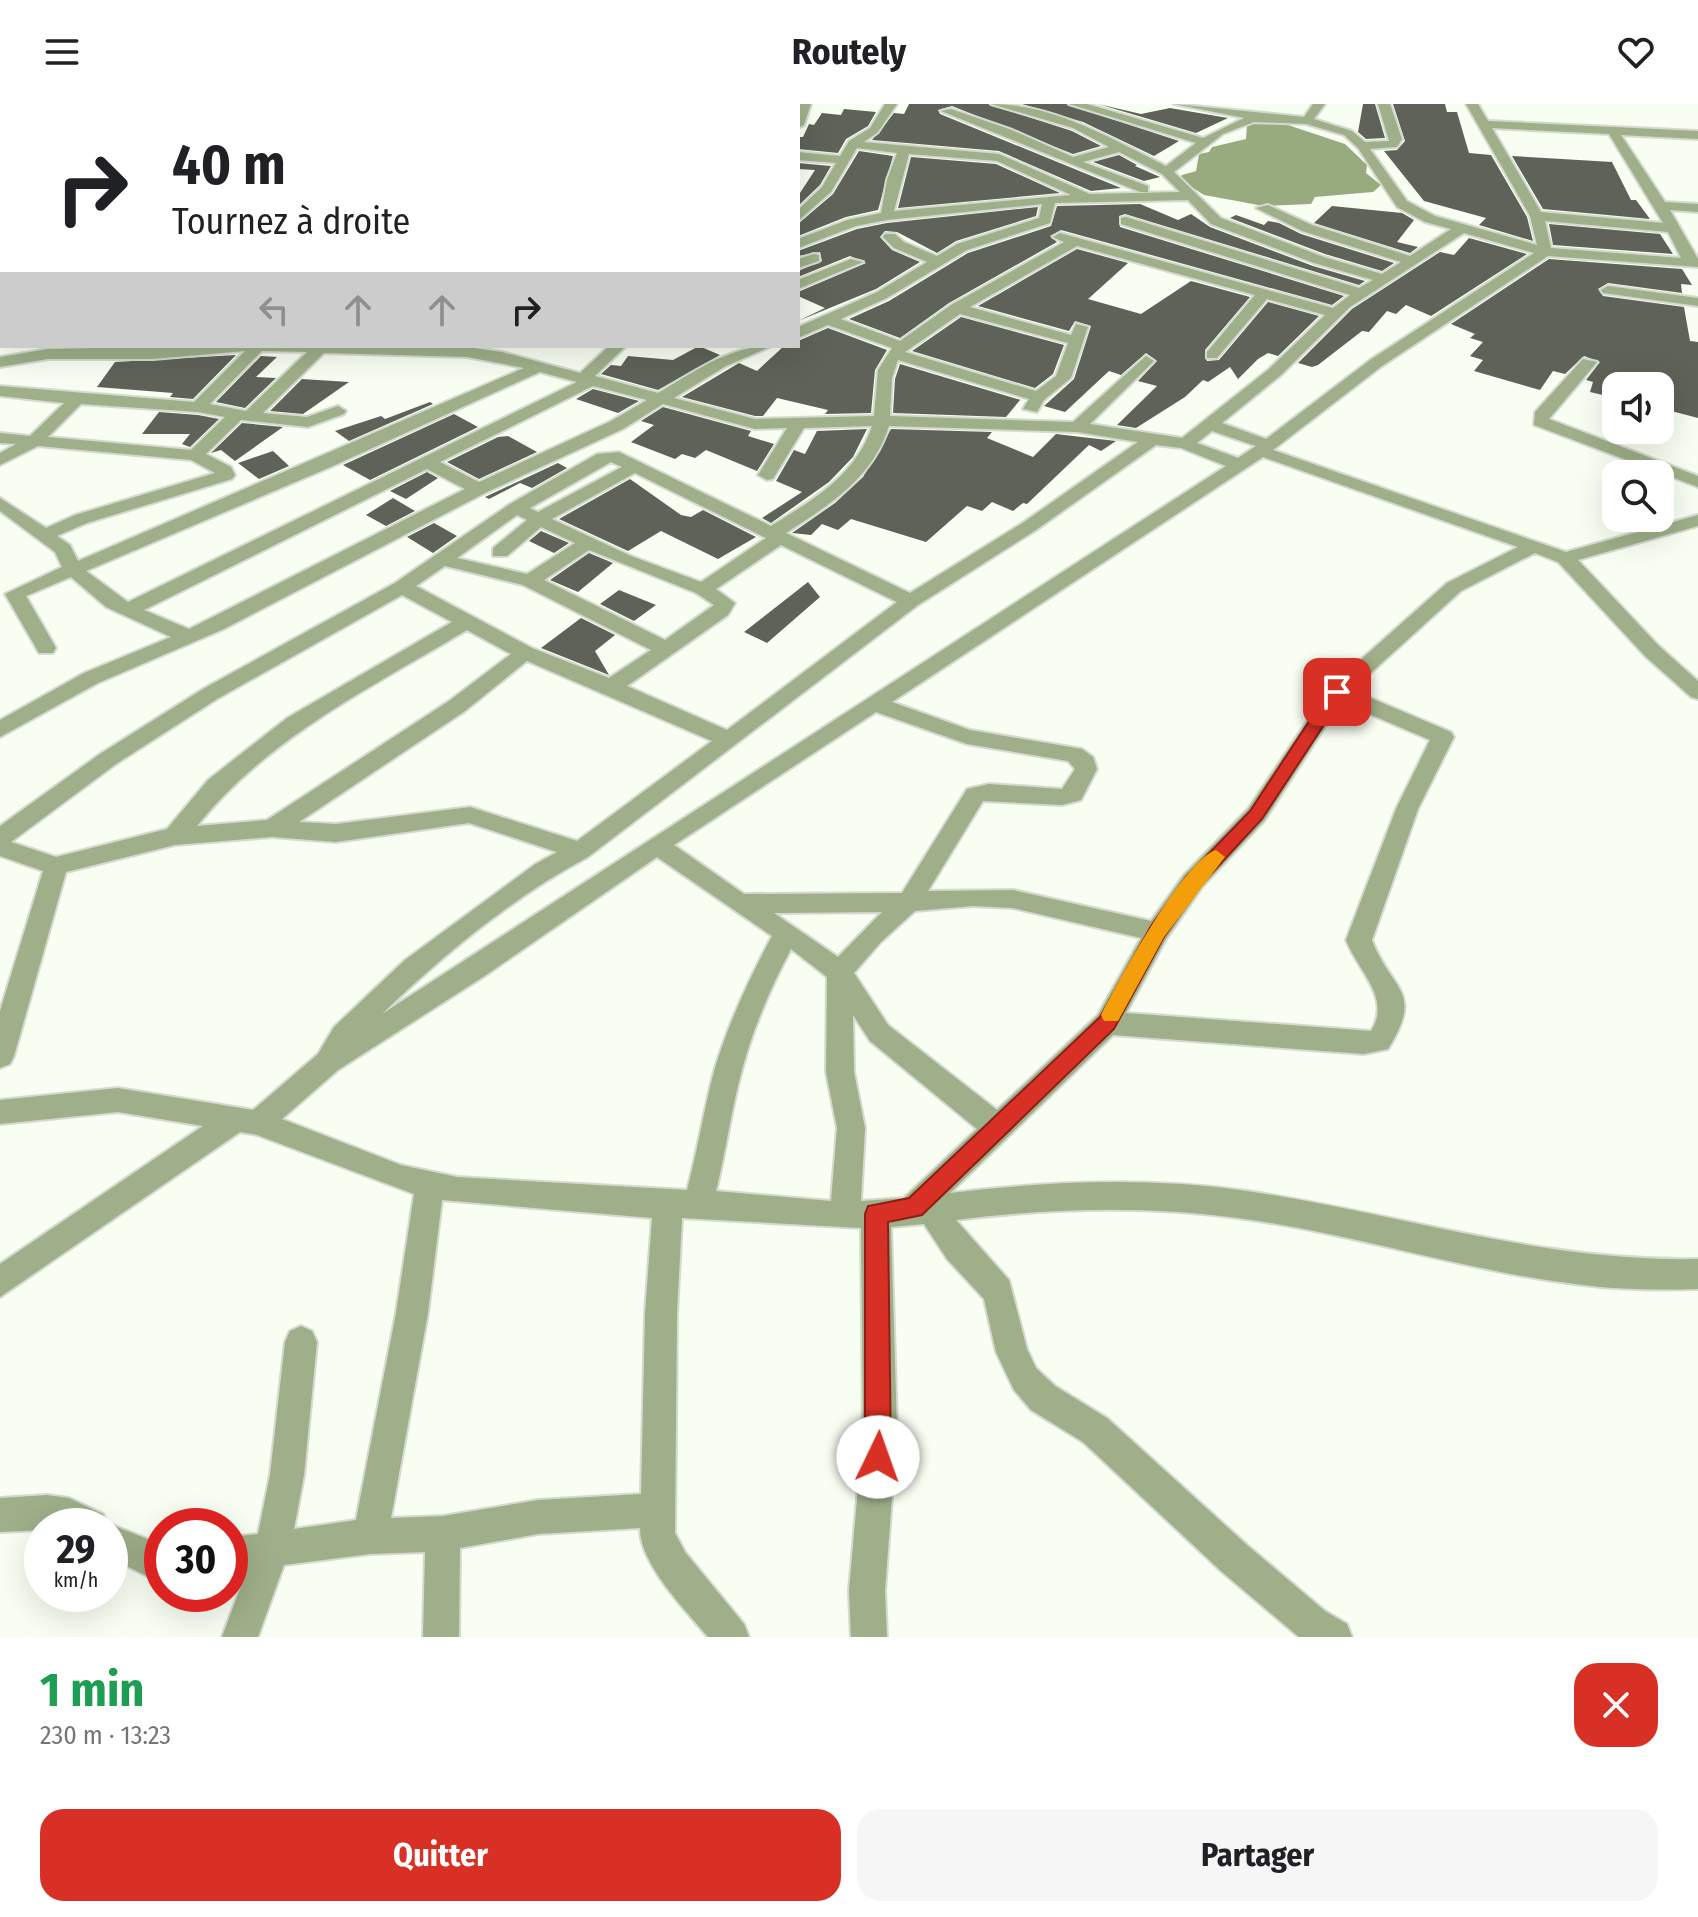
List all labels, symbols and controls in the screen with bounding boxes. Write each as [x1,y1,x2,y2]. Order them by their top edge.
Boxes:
icon: menu [40,30,84,74]
text: Routely [792,30,906,74]
icon: heart [1614,30,1658,74]
text: 40 m [172,132,286,199]
icon: right [40,136,144,240]
text: Tournez à droite [172,200,410,244]
icon: left [252,288,296,332]
icon: ahead [336,288,380,332]
icon: ahead [420,288,464,332]
icon: right [504,288,548,332]
map controls [1602,372,1674,532]
button: sound [1602,372,1674,444]
button: search [1602,460,1674,532]
pin [1303,658,1371,726]
icon: arrive [1315,670,1359,714]
position arrow [836,1415,920,1499]
speed limit sign: 30 [144,1508,248,1612]
text: 29 [56,1526,95,1574]
text: km/h [54,1568,98,1592]
text: 1 min [40,1661,145,1719]
button: close [1574,1663,1658,1747]
text: 230 m · 13:23 [40,1720,171,1751]
button: Quitter [40,1809,841,1901]
button: Partager [857,1809,1658,1901]

